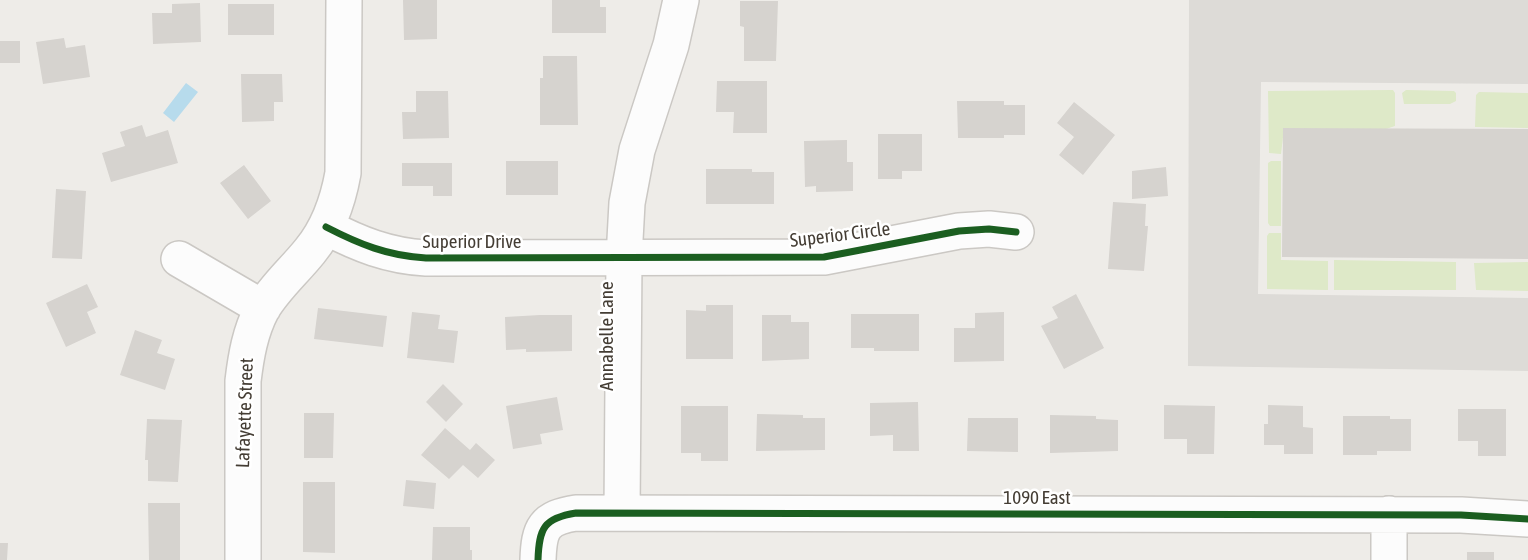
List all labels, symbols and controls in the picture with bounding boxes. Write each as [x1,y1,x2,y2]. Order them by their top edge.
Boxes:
street label: Superior Circle [789,218,891,252]
street label: Superior Drive [423,231,521,253]
street label: Annabelle Lane [596,281,618,391]
street label: Lafayette Street [232,358,258,468]
street label: 1090 East [1003,487,1071,509]

